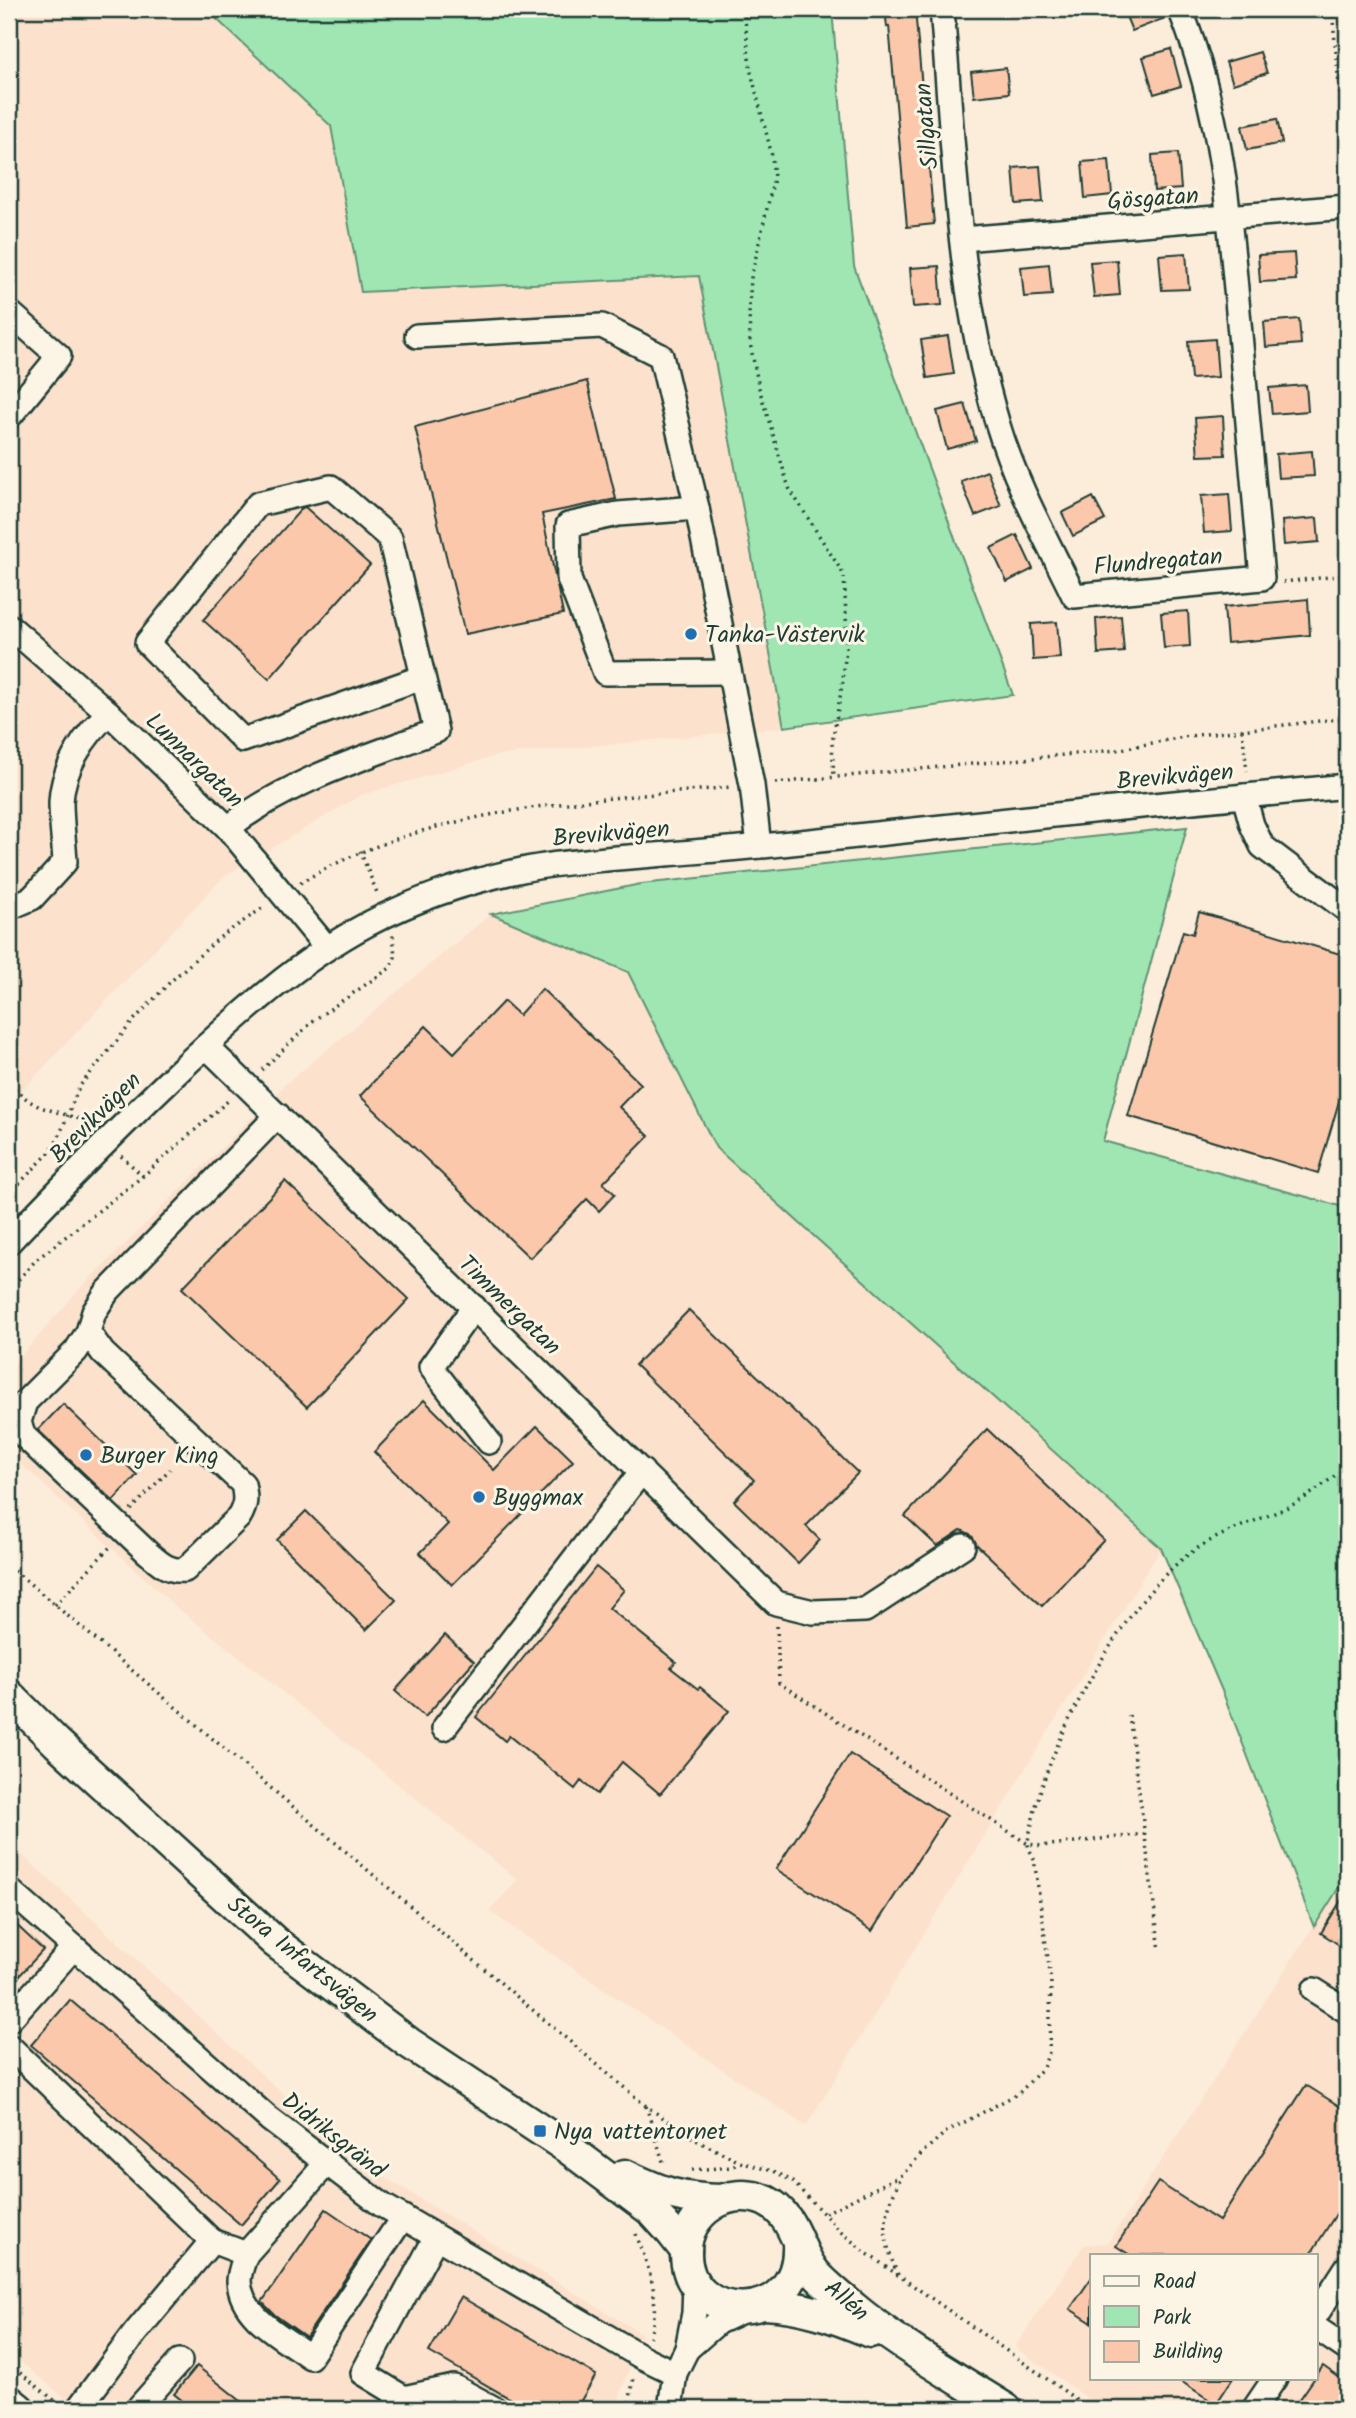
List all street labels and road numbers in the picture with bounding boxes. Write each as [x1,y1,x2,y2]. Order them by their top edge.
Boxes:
street label: Sillgatan [904,81,951,171]
street label: Gösgatan [1106,177,1200,222]
street label: Flundregatan [1092,537,1224,588]
street label: Lunnargatan [135,703,253,819]
street label: Brevikvägen [1115,753,1235,802]
street label: Brevikvägen [551,810,671,859]
street label: Brevikvägen [41,1063,151,1173]
street label: Timmergatan [448,1246,570,1366]
street label: Stora Infartsvägen [217,1886,387,2034]
street label: Didriksgränd [272,2083,395,2190]
street label: Allén [814,2270,878,2332]

